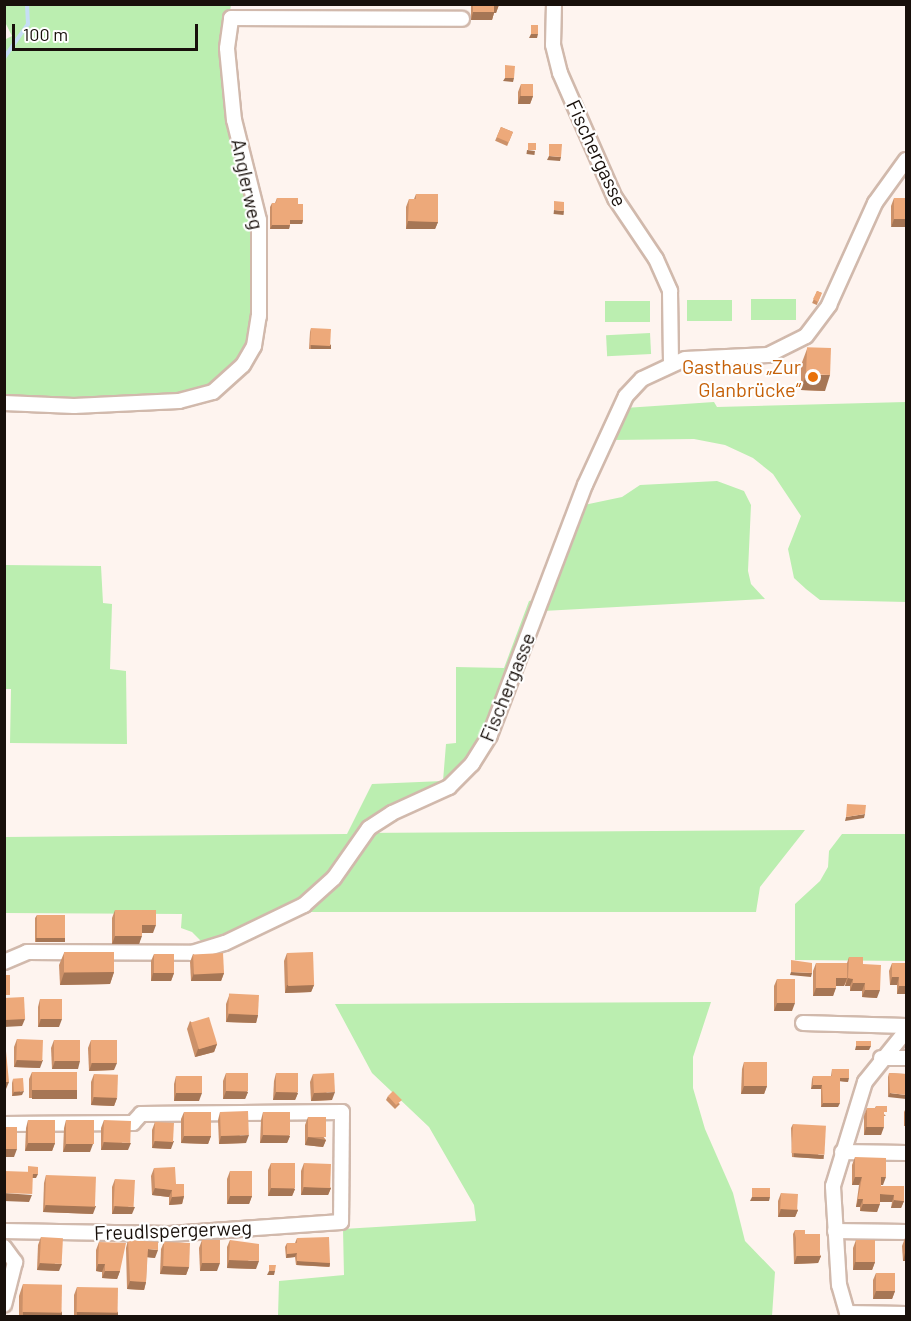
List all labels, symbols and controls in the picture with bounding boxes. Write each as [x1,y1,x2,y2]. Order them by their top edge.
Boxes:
scale bar [15,12,201,50]
text: 100 m [23,23,68,45]
street label: Fischergasse [562,96,632,210]
street label: Anglerweg [227,136,269,232]
place label: Gasthaus „Zur Glanbrücke“ [682,354,801,401]
marker: Gasthaus „Zur Glanbrücke“ [806,370,820,384]
street label: Fischergasse [474,629,540,745]
street label: Freudlspergerweg [94,1215,252,1245]

